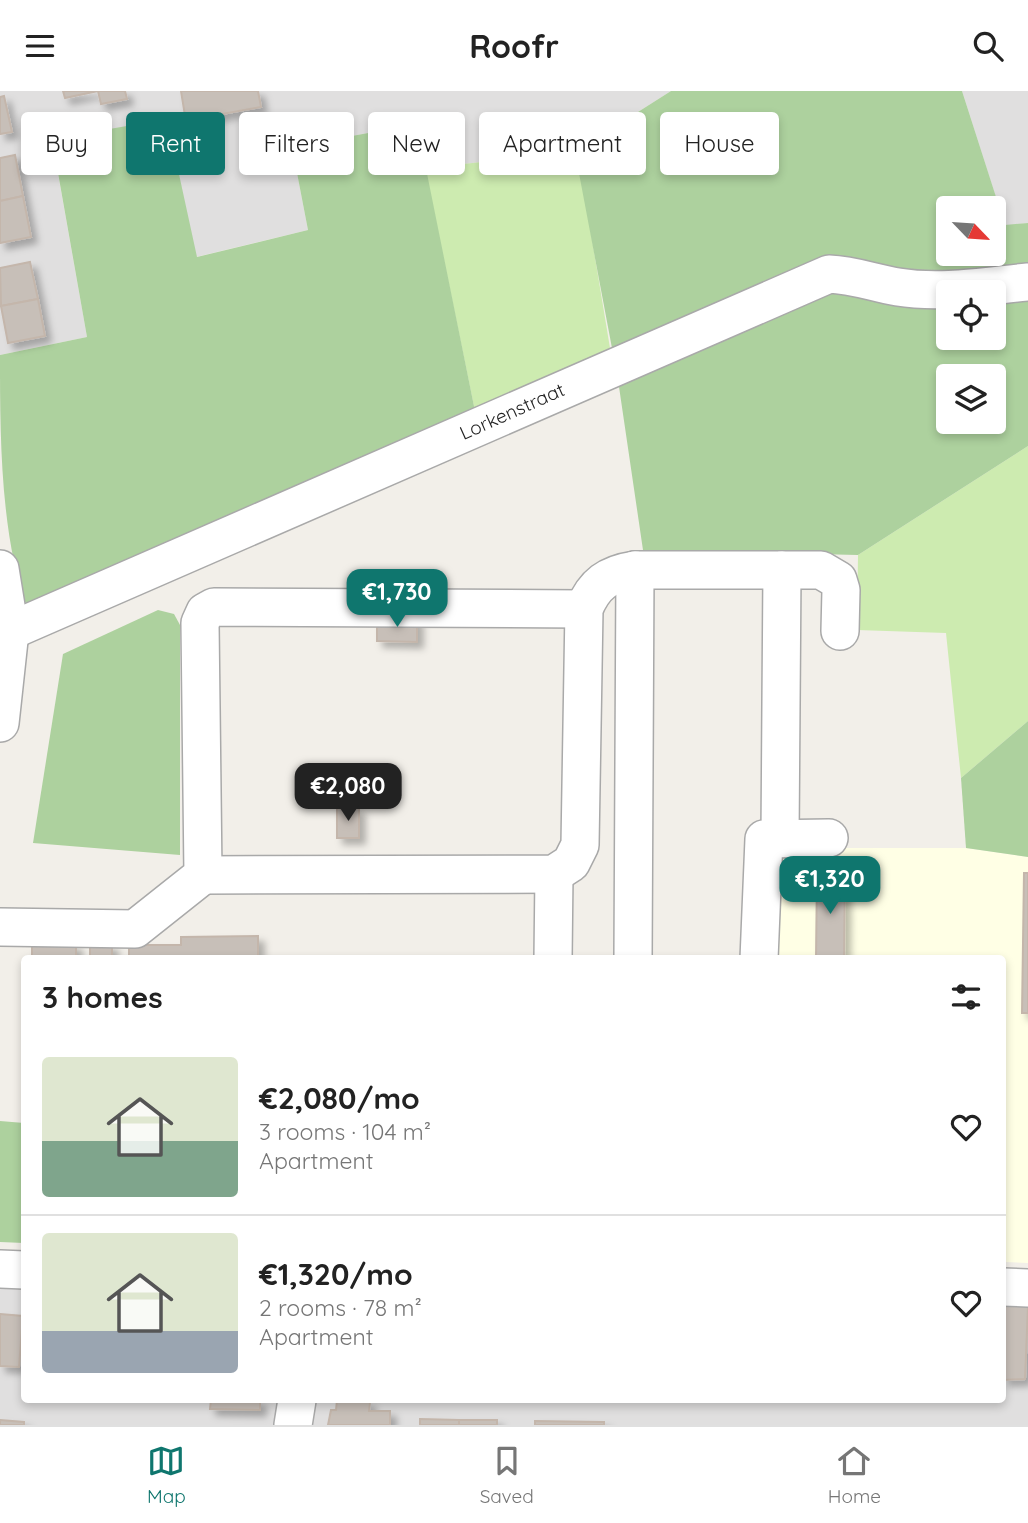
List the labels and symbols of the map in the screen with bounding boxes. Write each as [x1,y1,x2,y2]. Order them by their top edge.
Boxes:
north arrow [936,196,1006,266]
street label: Lorkenstraat [456,377,568,445]
pin: €1,730 [340,569,454,629]
pin: €2,080 [291,763,405,823]
pin: €1,320 [773,857,887,916]

